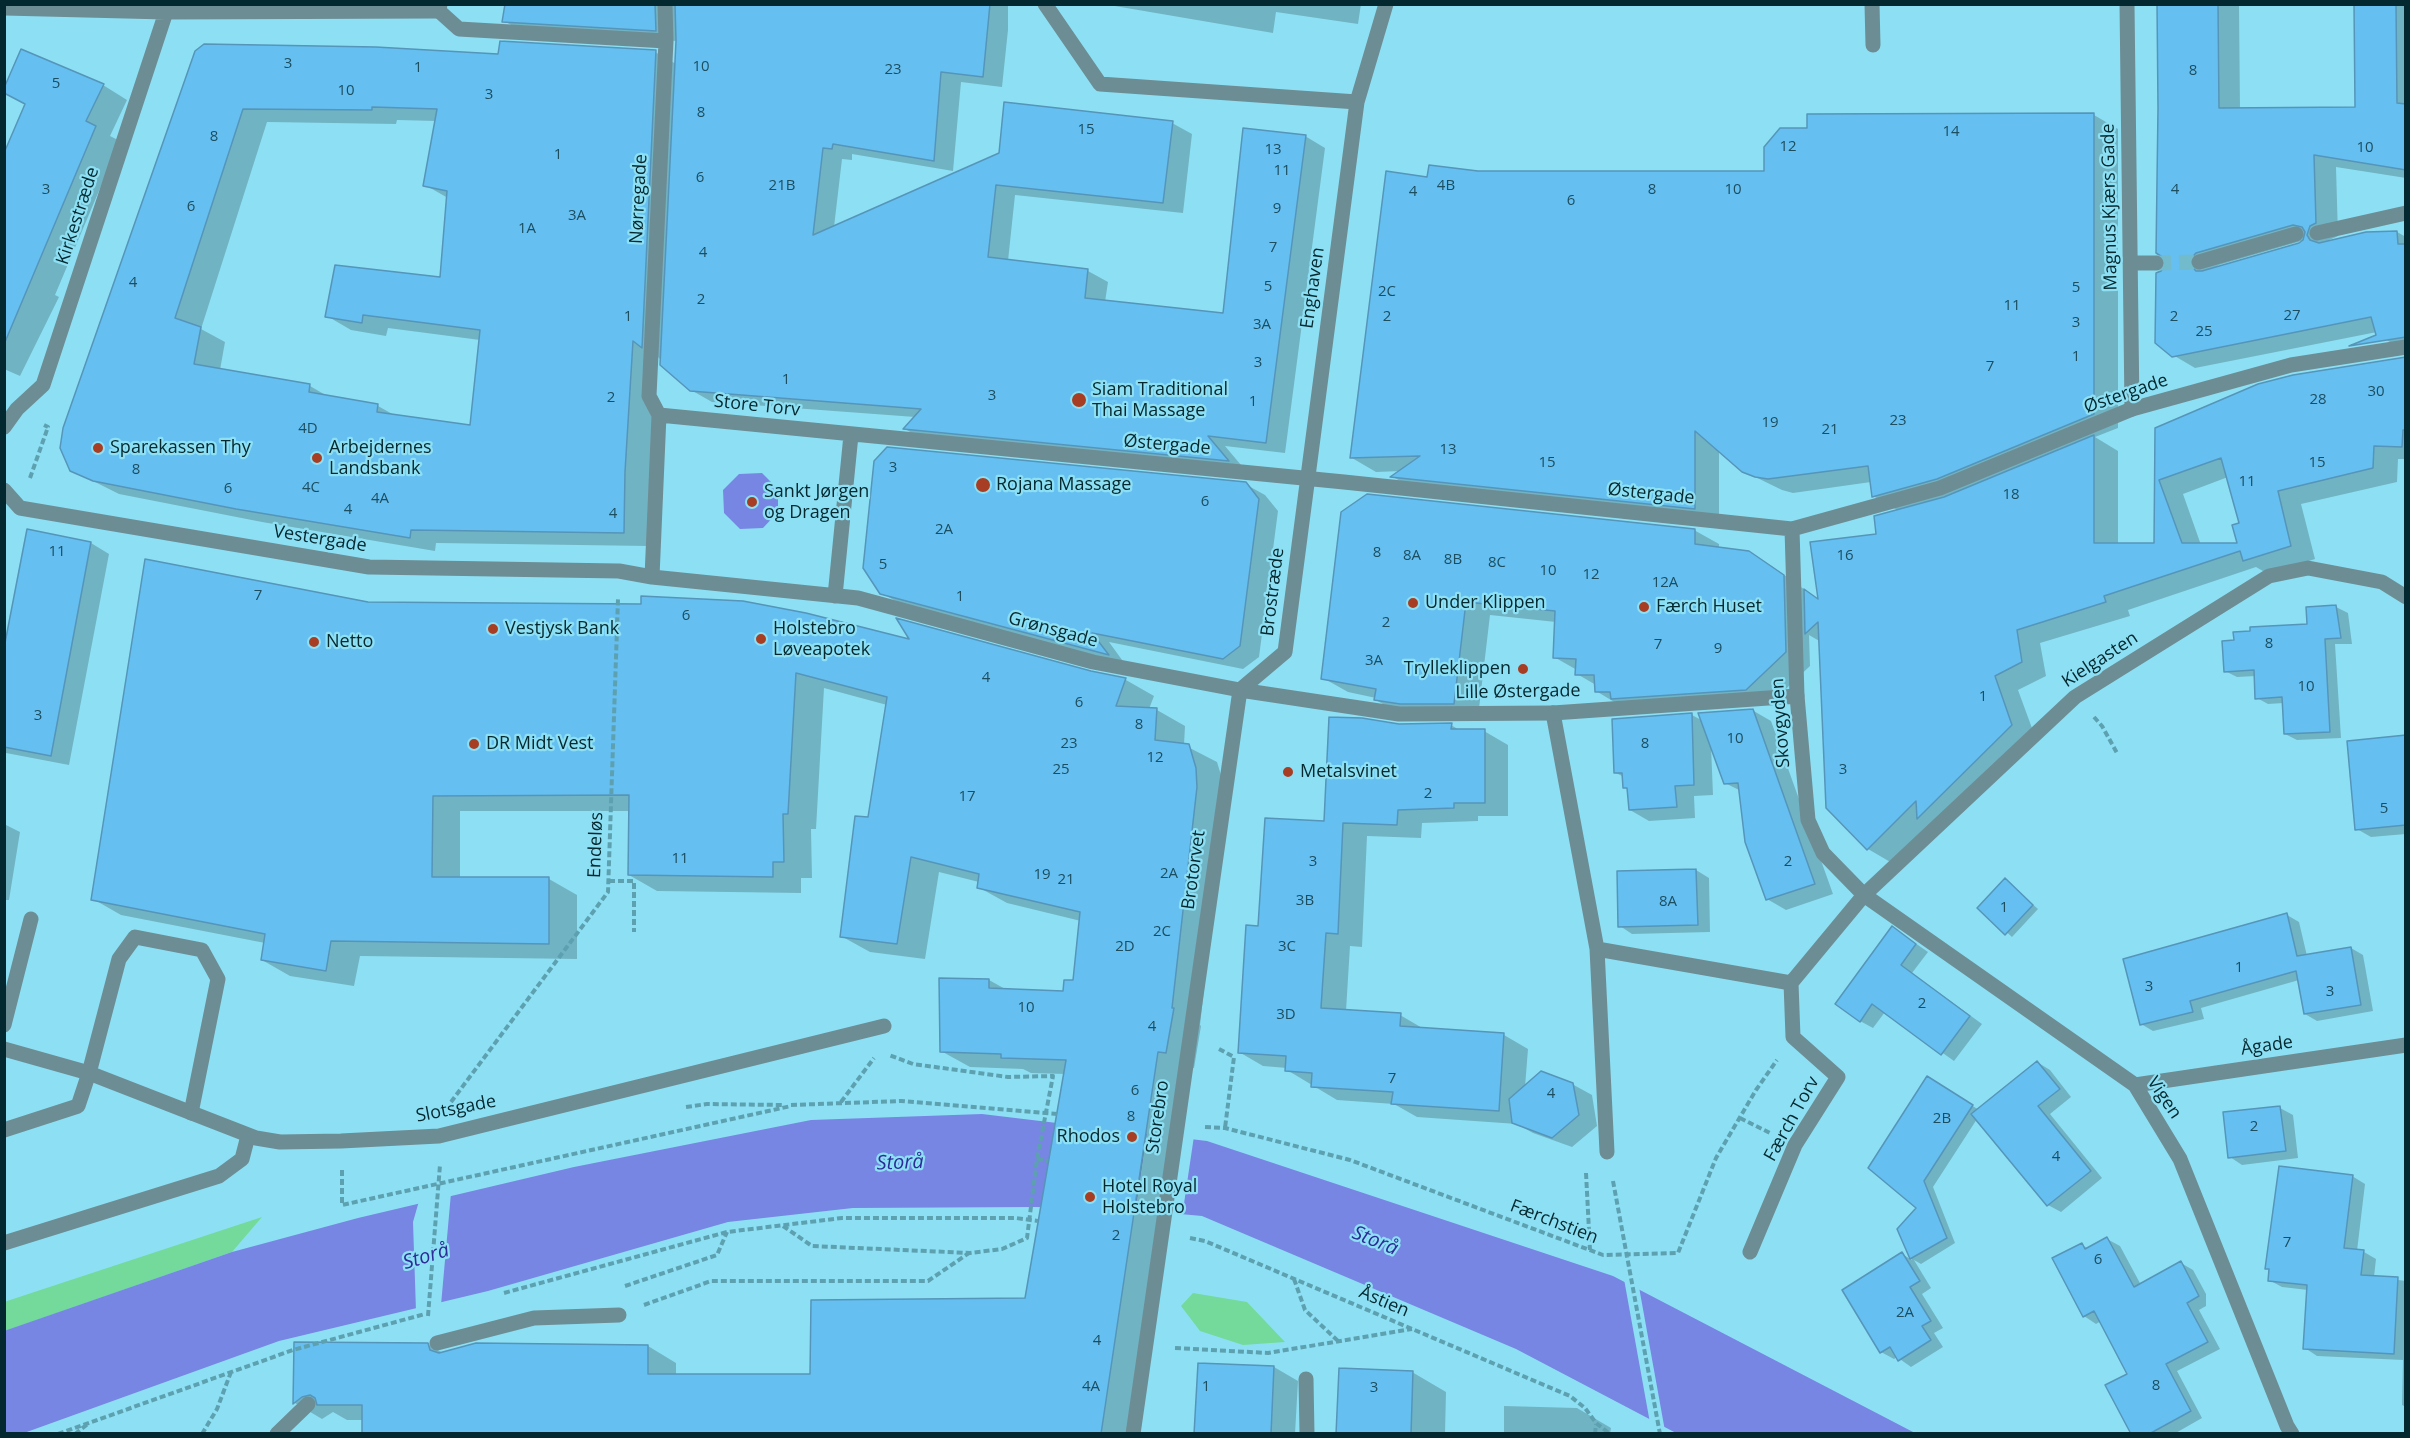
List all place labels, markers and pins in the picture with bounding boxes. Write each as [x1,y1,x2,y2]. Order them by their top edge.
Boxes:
place label: Siam Traditional Thai Massage [1092,379,1228,422]
marker: Siam Traditional Thai Massage [1070,391,1088,409]
place label: Sparekassen Thy [110,437,251,459]
place label: Arbejdernes Landsbank [329,437,432,480]
marker: Sparekassen Thy [91,441,105,455]
marker: Arbejdernes Landsbank [310,451,324,465]
place label: Rojana Massage [996,474,1131,496]
marker: Rojana Massage [974,476,992,494]
place label: Sankt Jørgen og Dragen [764,481,869,524]
marker: Sankt Jørgen og Dragen [745,495,759,509]
place label: Under Klippen [1425,592,1546,614]
marker: Under Klippen [1406,596,1420,610]
place label: Færch Huset [1656,596,1762,618]
marker: Færch Huset [1637,600,1651,614]
place label: Vestjysk Bank [505,618,619,640]
place label: Holstebro Løveapotek [773,618,870,660]
marker: Vestjysk Bank [486,622,500,636]
place label: Netto [326,631,373,653]
marker: Holstebro Løveapotek [754,632,768,646]
marker: Netto [307,635,321,649]
place label: Trylleklippen [1404,658,1511,680]
marker: Trylleklippen [1516,662,1530,676]
place label: DR Midt Vest [486,733,594,755]
marker: DR Midt Vest [467,737,481,751]
place label: Metalsvinet [1300,761,1397,783]
marker: Metalsvinet [1281,765,1295,779]
place label: Rhodos [1057,1126,1120,1148]
marker: Rhodos [1125,1130,1139,1144]
place label: Hotel Royal Holstebro [1102,1176,1197,1218]
marker: Hotel Royal Holstebro [1083,1190,1097,1204]

